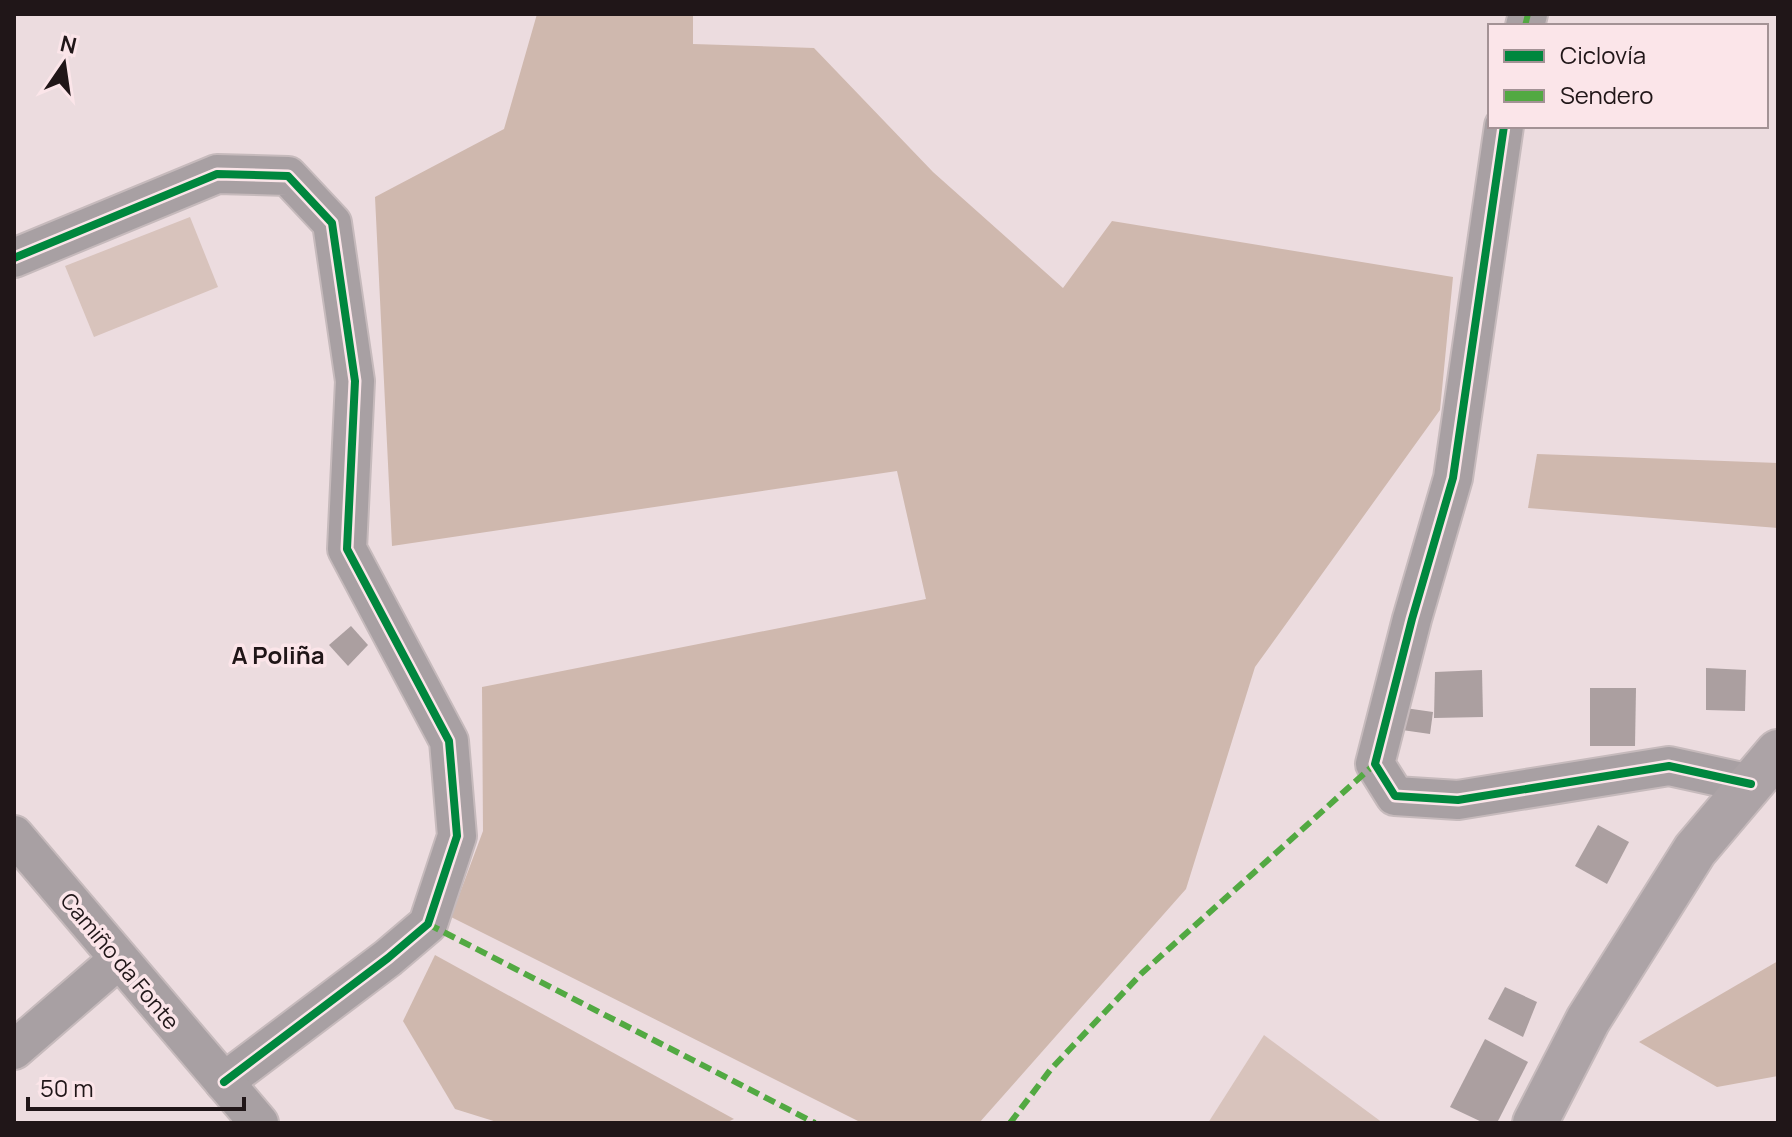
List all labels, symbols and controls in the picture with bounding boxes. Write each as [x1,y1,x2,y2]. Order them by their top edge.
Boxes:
north arrow [24,24,104,104]
legend [1488,24,1768,128]
text: N [57,28,80,61]
text: Ciclovía [1560,38,1646,71]
text: Sendero [1560,78,1654,111]
district label: A Poliña [231,638,325,671]
street label: Camiño da Fonte [54,886,186,1036]
scale bar [28,1061,244,1111]
text: 50 m [40,1071,94,1104]

